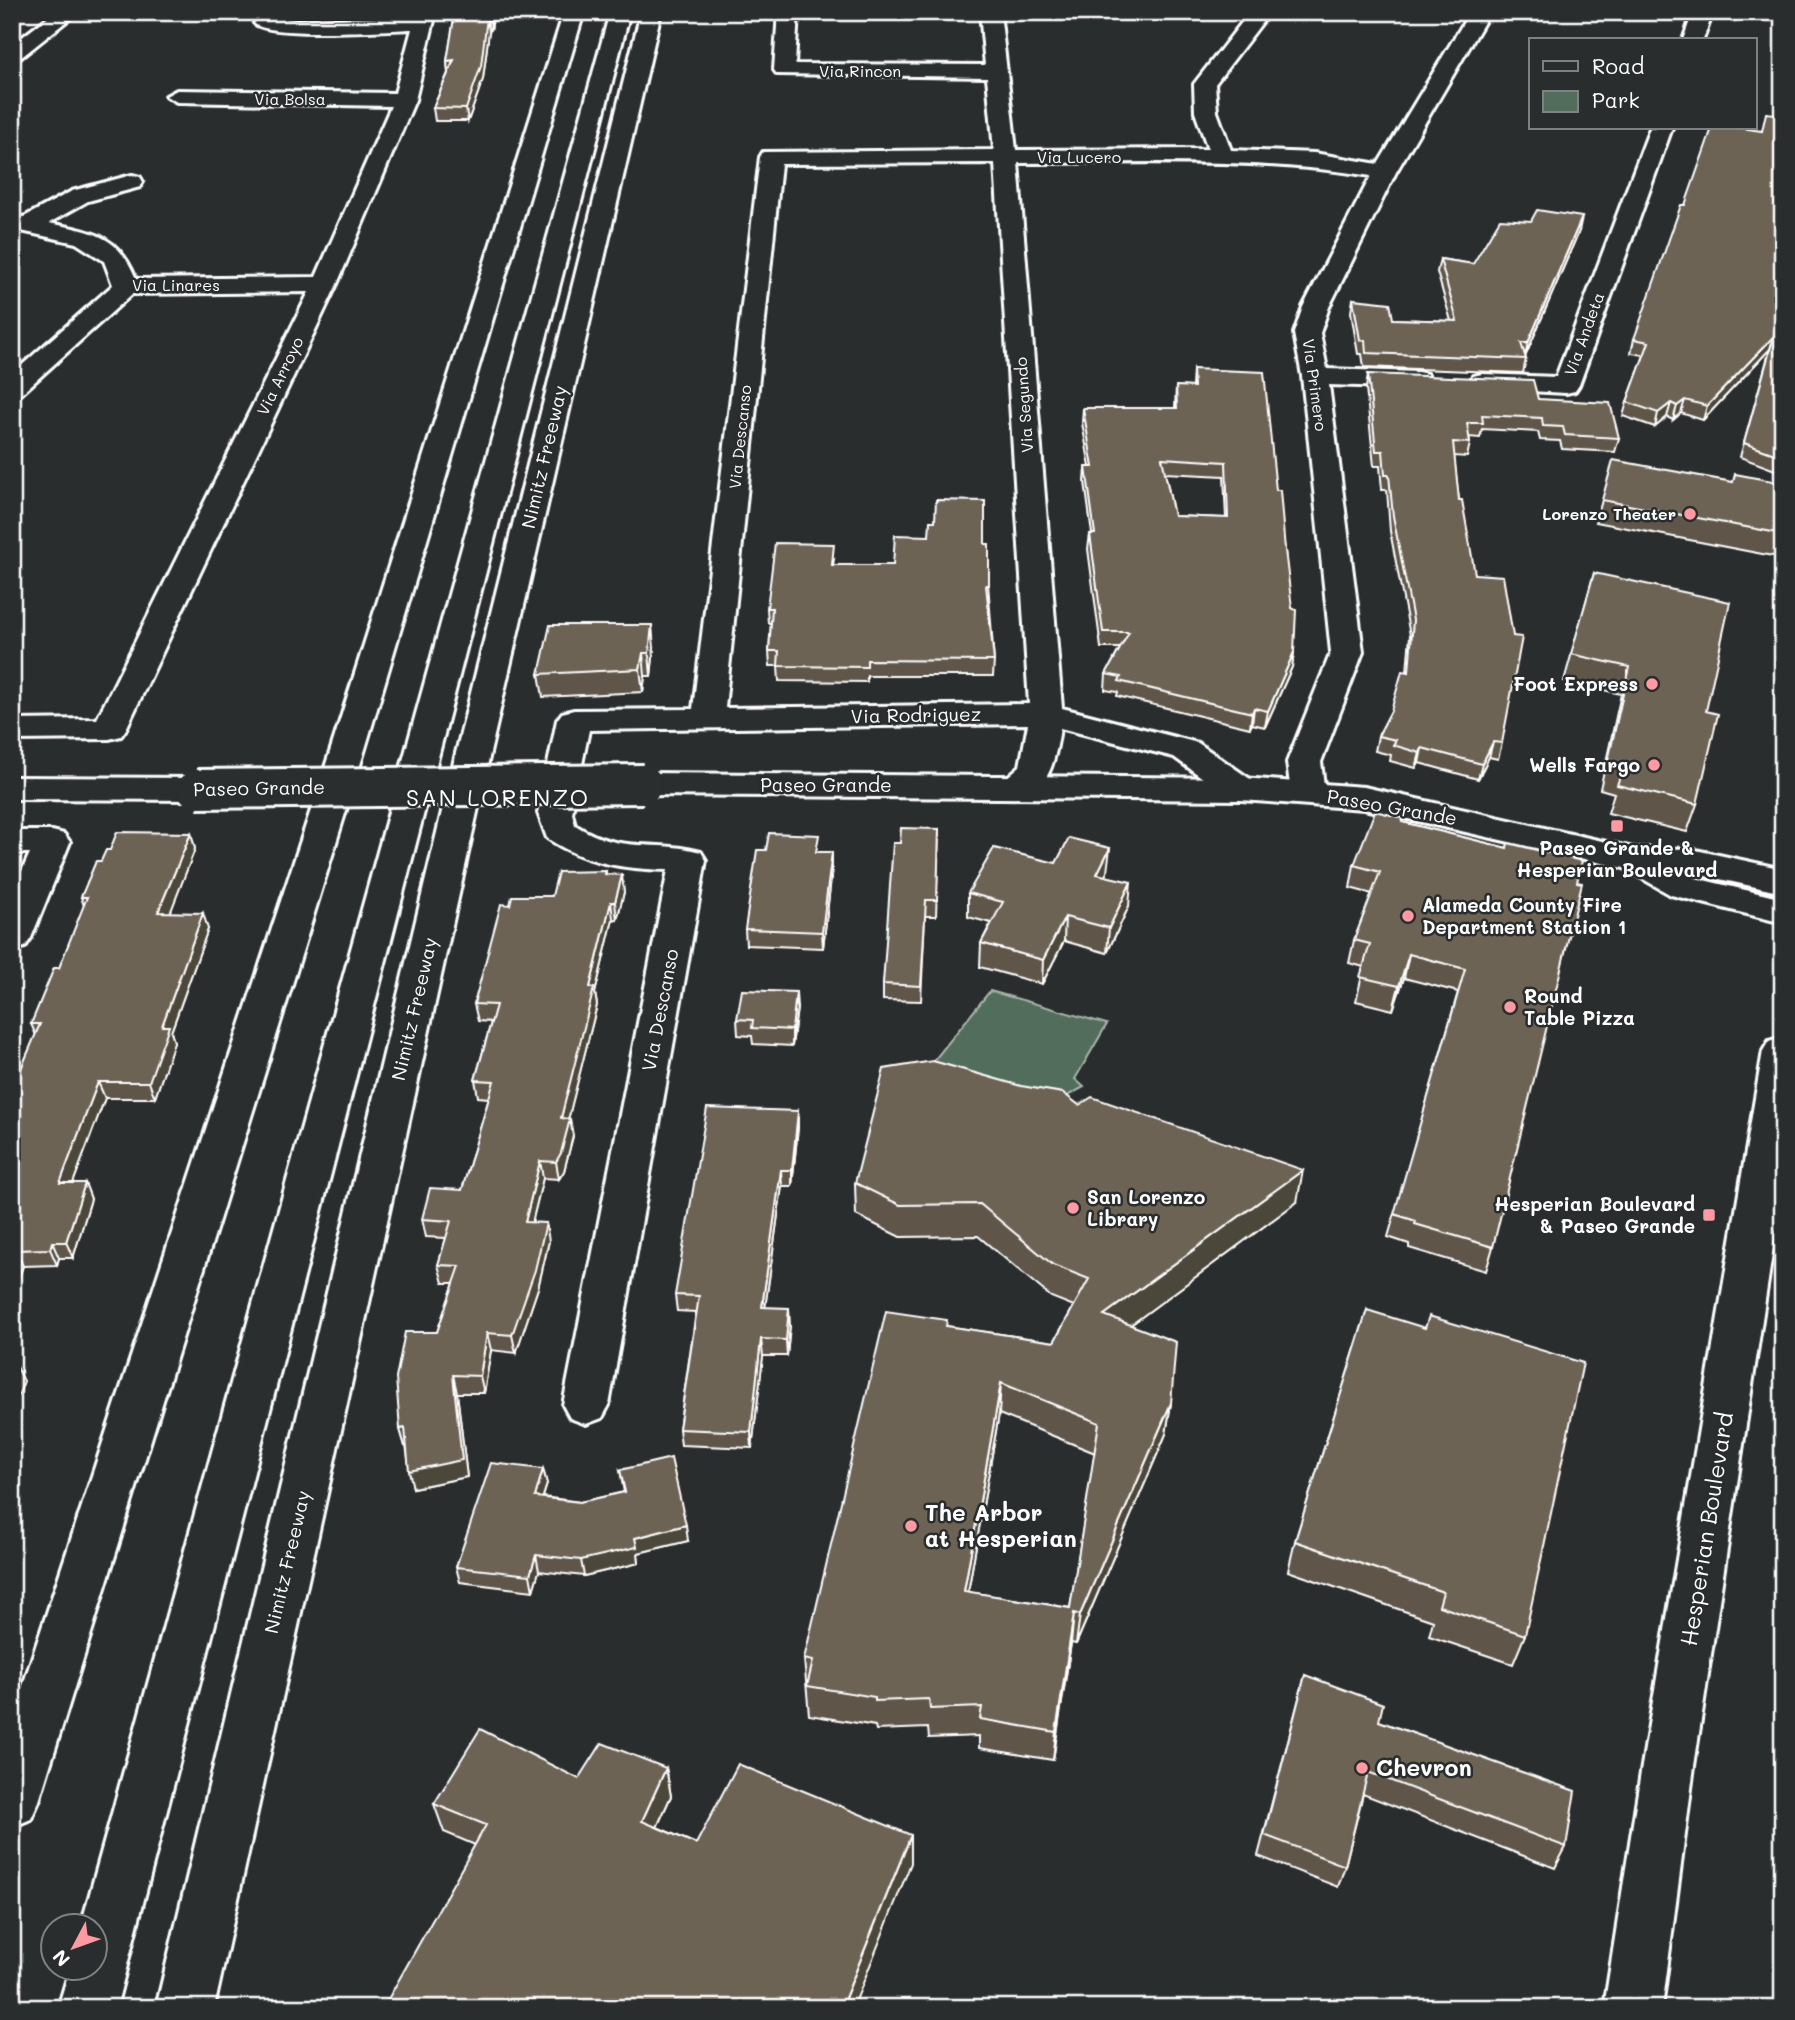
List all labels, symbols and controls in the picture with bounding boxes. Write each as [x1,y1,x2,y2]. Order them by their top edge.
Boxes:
legend [1529,38,1756,130]
text: Road [1592,52,1644,79]
street label: Via Rincon [819,60,901,81]
text: Park [1592,86,1640,113]
street label: Via Bolsa [254,88,326,109]
street label: Via Lucero [1037,146,1121,167]
street label: Via Linares [132,274,220,295]
street label: Via Andeta [1559,289,1608,378]
street label: Via Arroyo [252,333,308,418]
street label: Via Primero [1299,337,1332,433]
street label: Via Segundo [1010,357,1037,454]
street label: Nimitz Freeway [515,383,572,531]
street label: Via Descanso [724,384,755,490]
place label: Lorenzo Theater [1542,503,1676,524]
marker: Lorenzo Theater [1682,506,1698,522]
place label: Foot Express [1513,671,1638,696]
marker: Foot Express [1644,676,1660,692]
street label: Via Rodriguez [851,701,981,728]
place label: Wells Fargo [1529,752,1640,777]
marker: Wells Fargo [1646,757,1662,773]
street label: Paseo Grande [760,772,892,797]
street label: Paseo Grande [193,774,325,801]
district label: SAN LORENZO [406,782,590,812]
street label: Paseo Grande [1325,783,1459,830]
marker: Paseo Grande & Hesperian Boulevard [1609,818,1625,834]
place label: Paseo Grande & Hesperian Boulevard [1517,835,1717,882]
place label: Alameda County Fire Department Station 1 [1422,892,1626,939]
marker: Alameda County Fire Department Station 1 [1400,908,1416,924]
street label: Nimitz Freeway [385,935,442,1083]
street label: Via Descanso [635,947,684,1073]
place label: Round Table Pizza [1524,983,1635,1030]
marker: Round Table Pizza [1502,999,1518,1015]
place label: San Lorenzo Library [1087,1184,1205,1231]
place label: Hesperian Boulevard & Paseo Grande [1494,1191,1695,1238]
marker: San Lorenzo Library [1065,1200,1081,1216]
marker: Hesperian Boulevard & Paseo Grande [1701,1207,1717,1223]
street label: Hesperian Boulevard [1673,1410,1739,1648]
street label: Nimitz Freeway [258,1488,315,1636]
place label: The Arbor at Hesperian [925,1497,1077,1553]
marker: The Arbor at Hesperian [903,1518,919,1534]
place label: Chevron [1376,1752,1472,1782]
marker: Chevron [1354,1760,1370,1776]
north arrow [38,1912,108,1982]
text: N [47,1945,75,1972]

